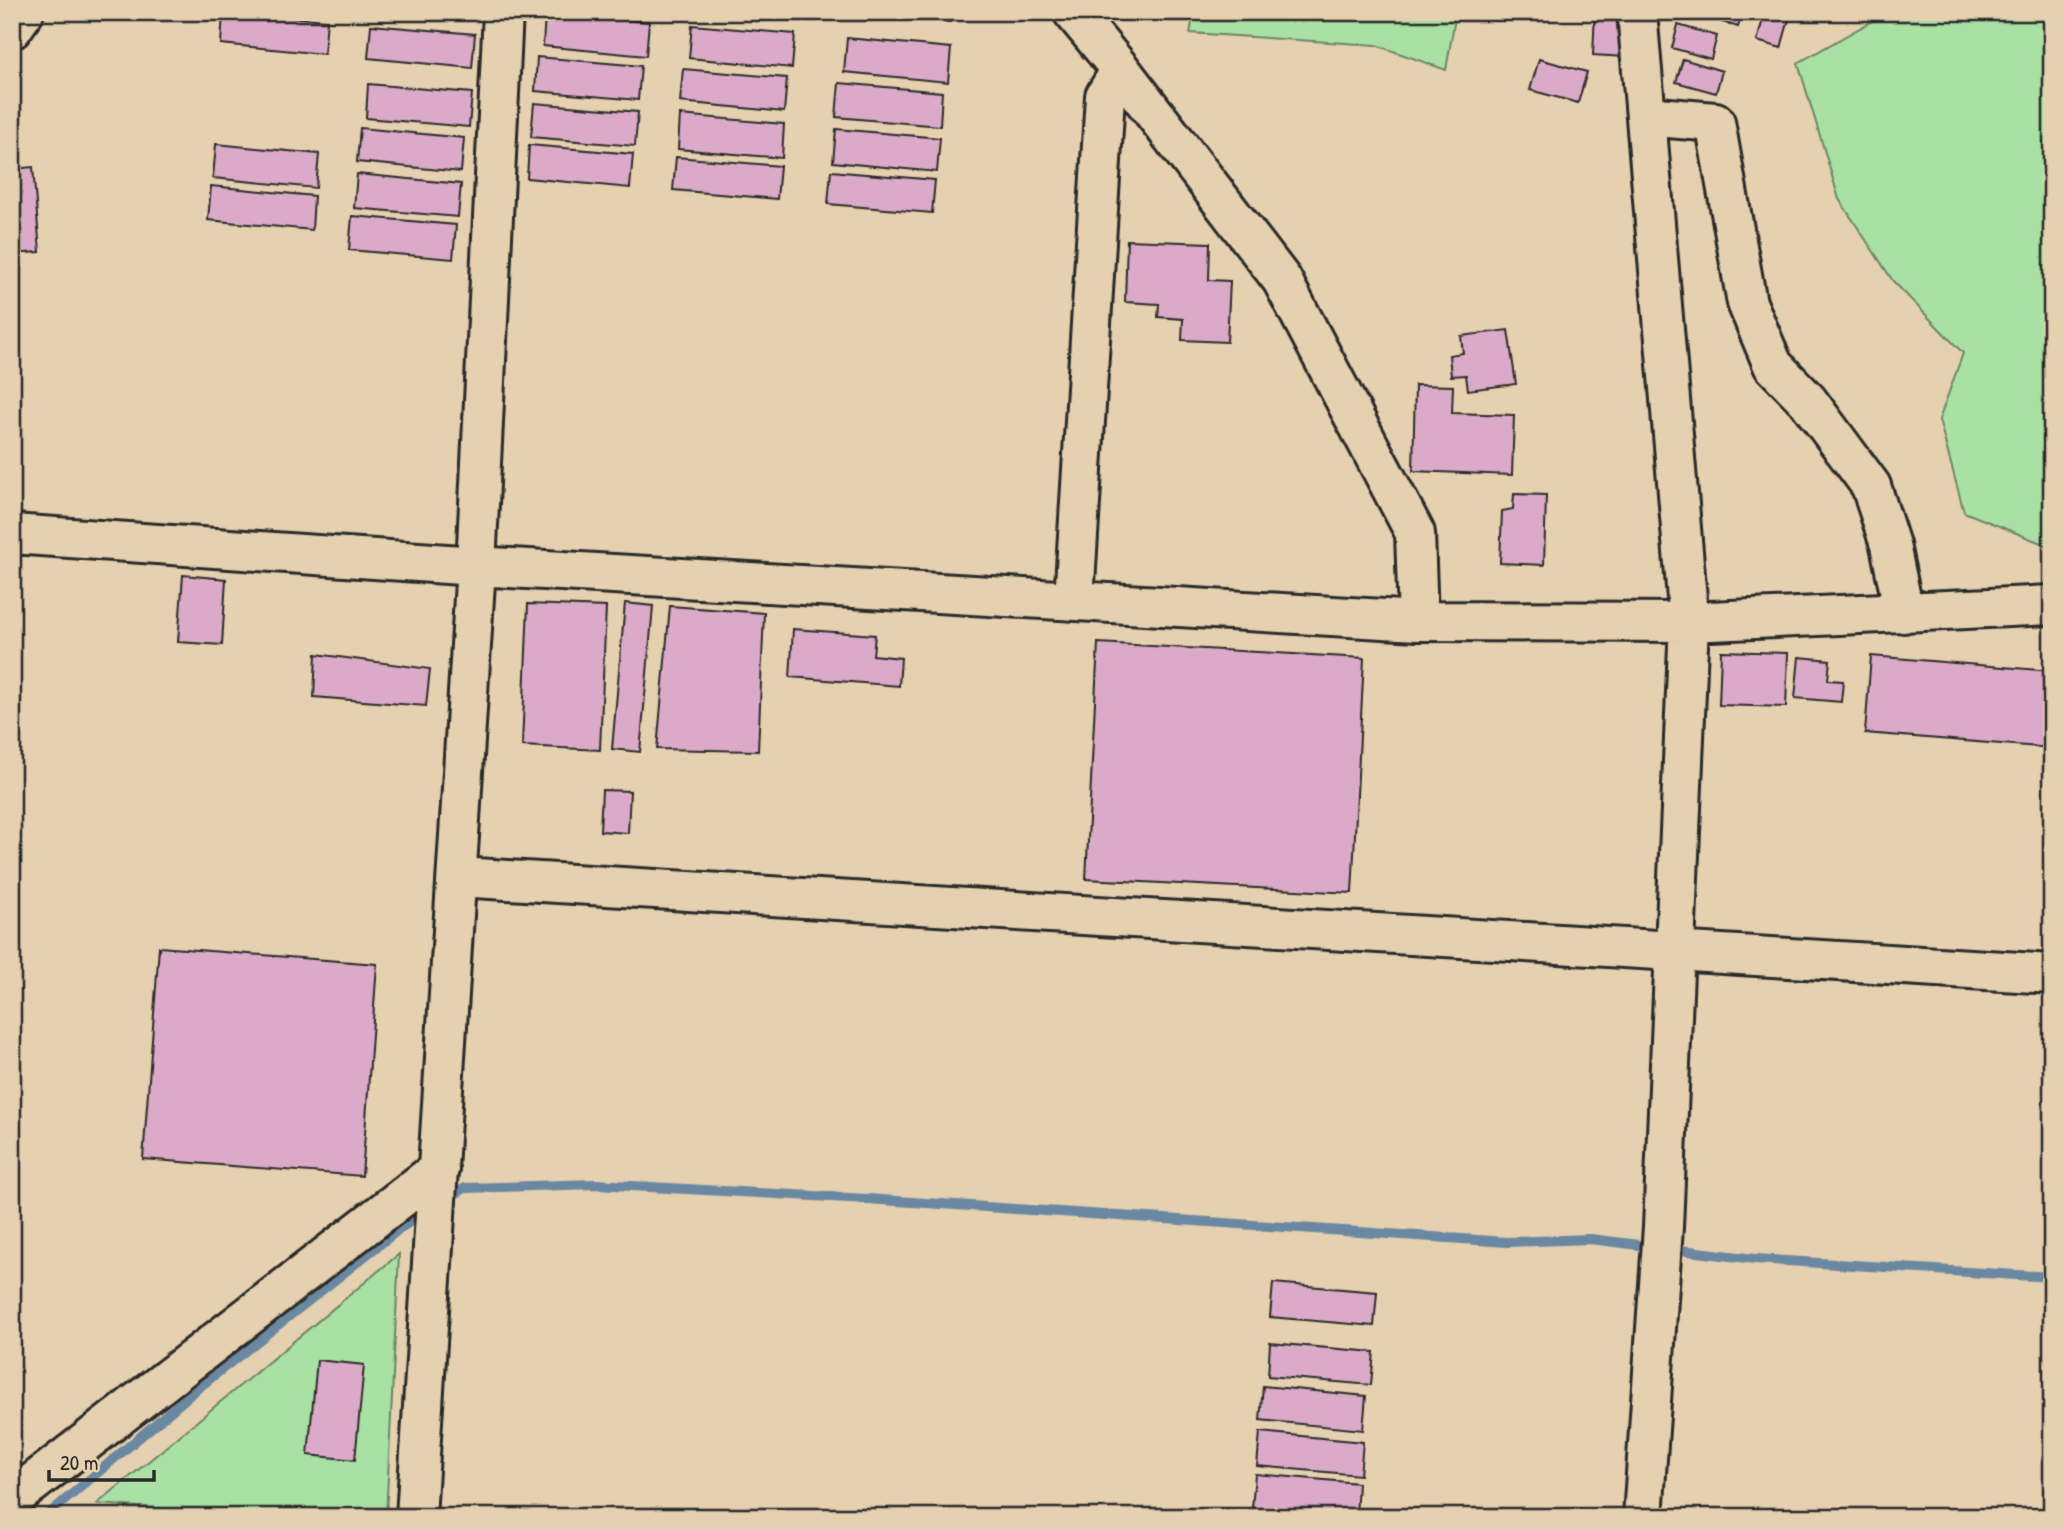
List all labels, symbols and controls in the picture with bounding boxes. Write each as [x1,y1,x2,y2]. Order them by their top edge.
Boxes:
scale bar [49,1438,154,1482]
text: 20 m [60,1448,98,1477]

